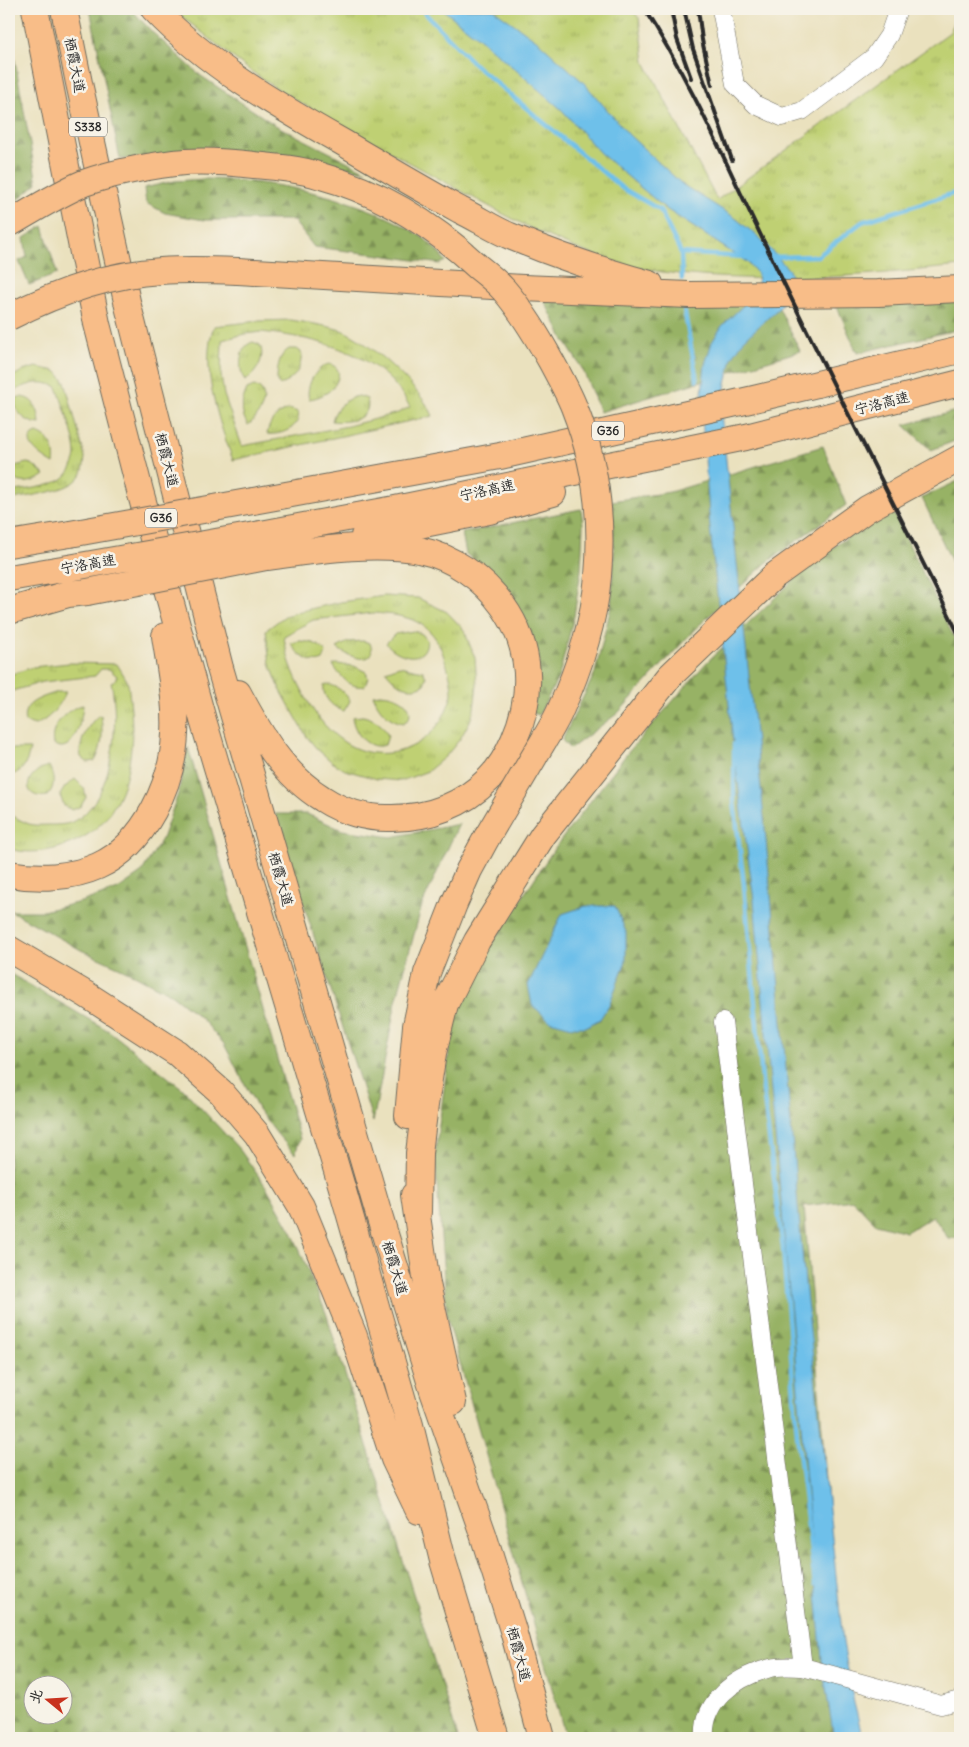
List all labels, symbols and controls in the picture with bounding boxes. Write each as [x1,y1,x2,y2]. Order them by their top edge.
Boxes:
street label: 栖霞大道 [61,36,89,94]
road number: S338 [69,118,107,136]
street label: 宁洛高速 [853,387,911,419]
road number: G36 [592,422,624,441]
street label: 栖霞大道 [151,431,183,489]
street label: 宁洛高速 [458,475,516,505]
road number: G36 [145,508,177,528]
street label: 宁洛高速 [59,550,117,578]
street label: 栖霞大道 [265,850,297,908]
street label: 栖霞大道 [378,1239,412,1297]
street label: 栖霞大道 [503,1625,535,1683]
north arrow [22,1674,72,1724]
text: 北 [25,1687,46,1705]

